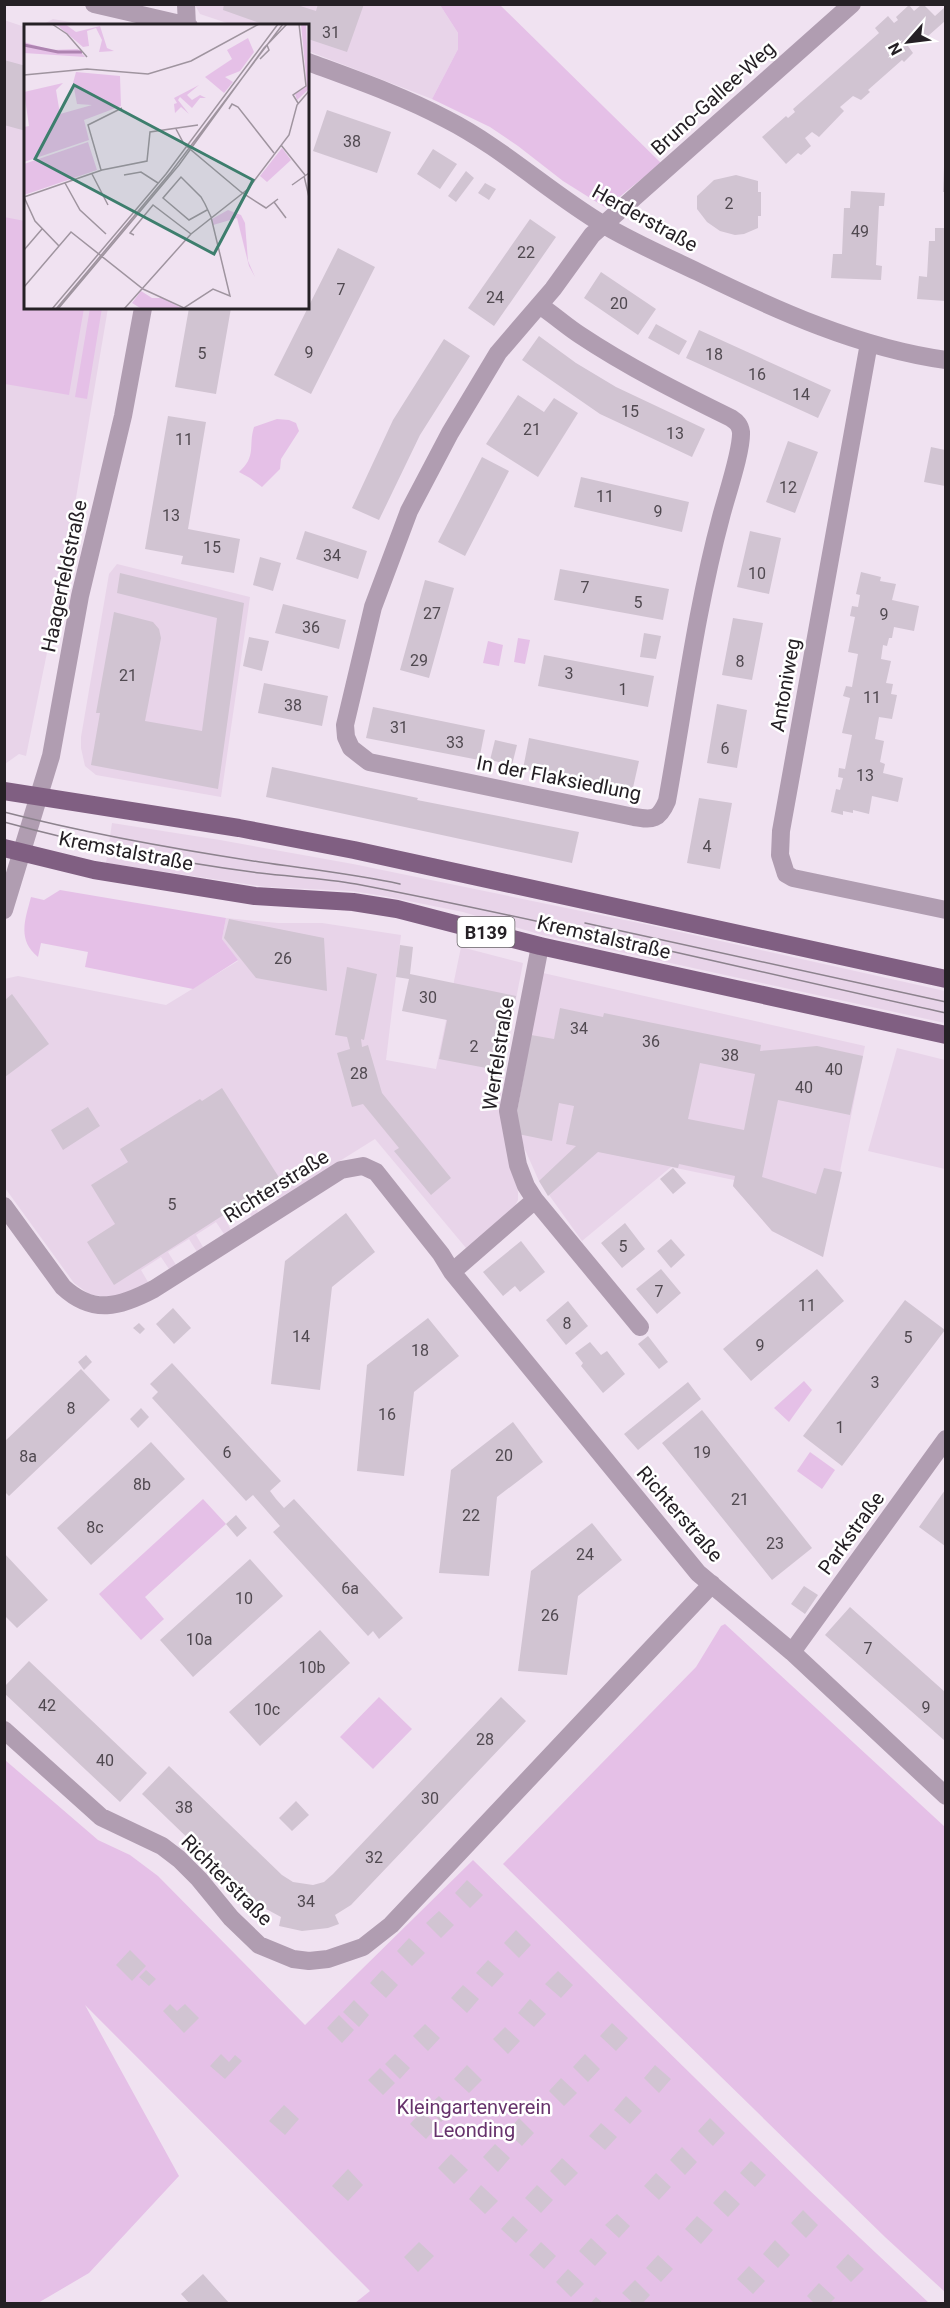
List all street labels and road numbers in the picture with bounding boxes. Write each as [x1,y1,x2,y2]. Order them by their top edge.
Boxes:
street label: Bruno-Gallee-Weg [646,36,780,160]
street label: Herderstraße [588,179,702,257]
street label: Haagerfeldstraße [36,498,92,654]
street label: Antoniweg [765,636,805,734]
street label: In der Flaksiedlung [475,750,643,806]
street label: Kremstalstraße [57,826,195,876]
street label: Kremstalstraße [535,910,673,964]
road number: B139 [458,917,514,947]
street label: Werfelstraße [477,996,519,1112]
street label: Richterstraße [219,1144,333,1228]
street label: Richterstraße [632,1461,728,1567]
street label: Parkstraße [813,1487,889,1579]
street label: Richterstraße [176,1829,278,1931]

